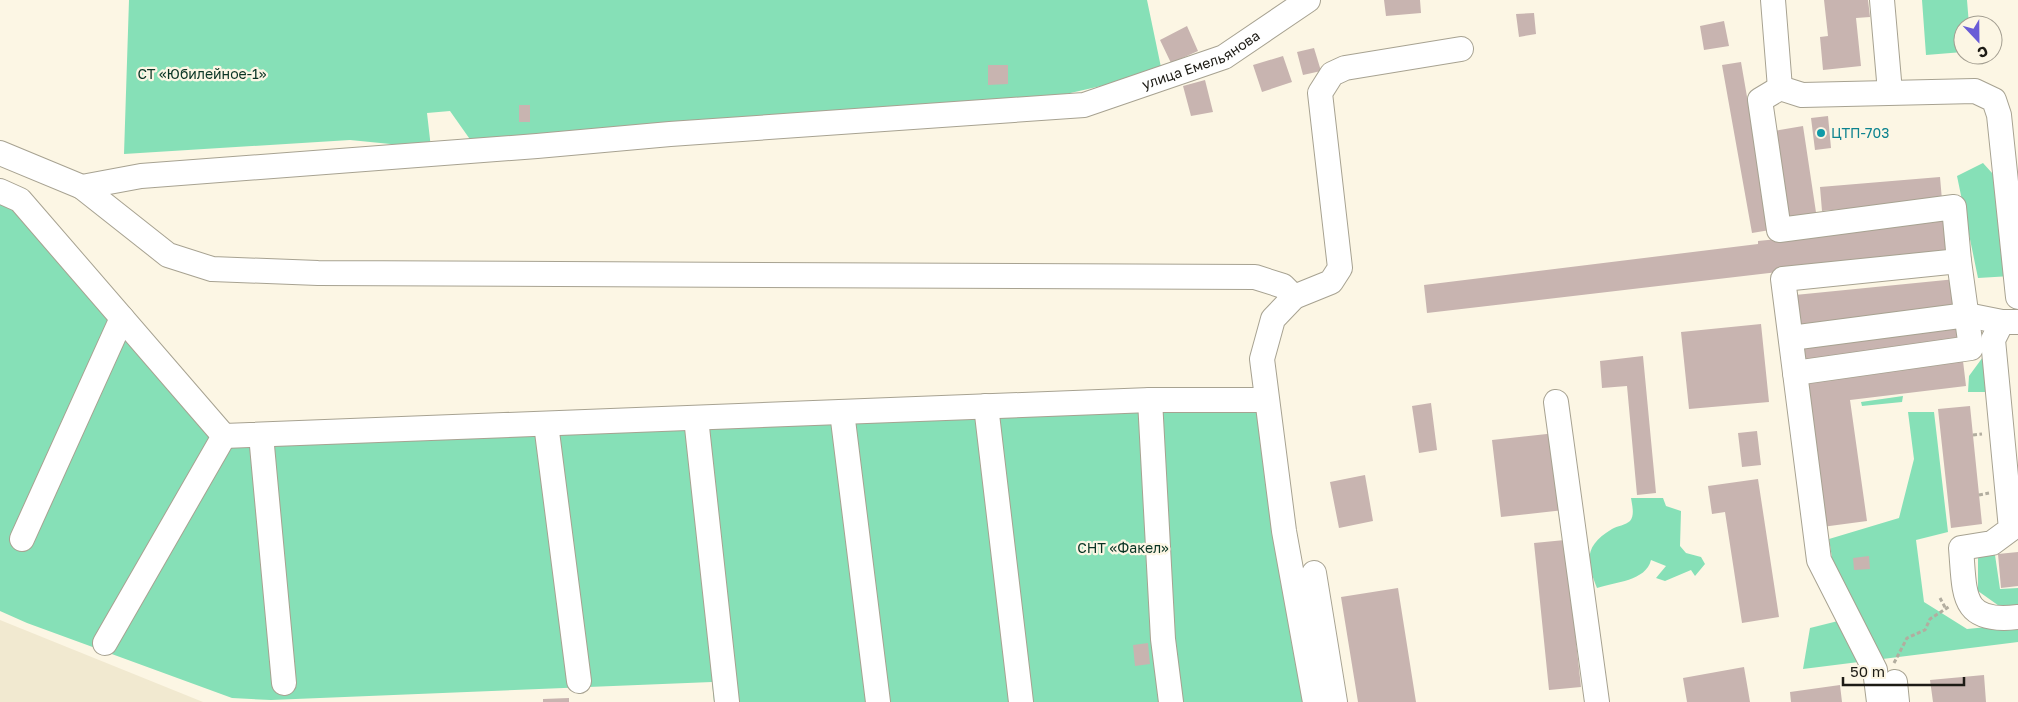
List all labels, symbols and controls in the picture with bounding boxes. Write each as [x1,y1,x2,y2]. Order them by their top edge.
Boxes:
north arrow [1953,15,2003,65]
street label: улица Емельянова [1140,26,1263,93]
text: С [1975,43,1991,62]
park label: СТ «Юбилейное-1» [137,65,267,82]
place label: ЦТП-703 [1831,124,1889,141]
marker: ЦТП-703 [1815,127,1827,139]
park label: СНТ «Факел» [1077,539,1169,556]
scale bar [1843,654,1964,686]
text: 50 m [1850,662,1885,680]

